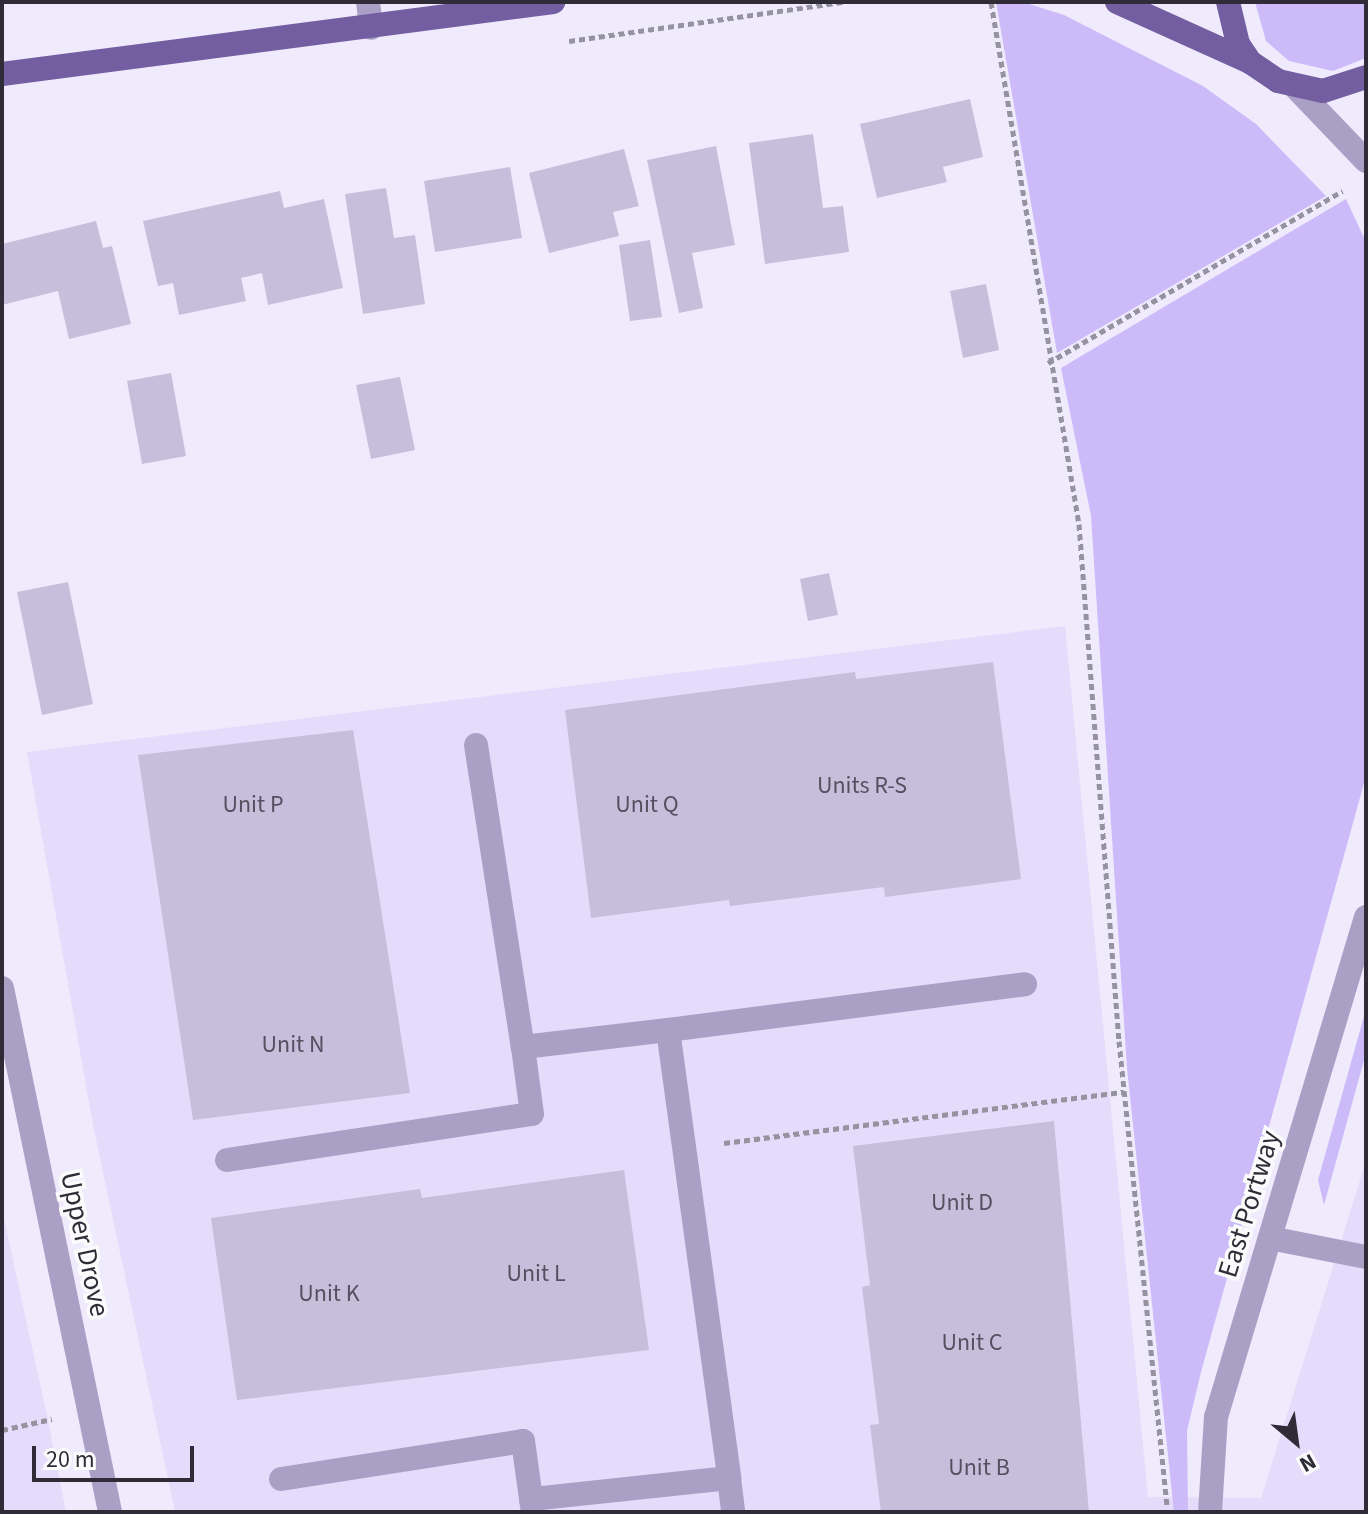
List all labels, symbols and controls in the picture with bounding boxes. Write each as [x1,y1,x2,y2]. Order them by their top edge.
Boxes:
house number: Units R-S [817,772,907,800]
house number: Unit P [222,791,284,819]
house number: Unit Q [615,791,679,819]
house number: Unit N [262,1031,324,1059]
street label: East Portway [1211,1127,1287,1281]
street label: Upper Drove [53,1169,117,1319]
house number: Unit D [931,1189,993,1217]
house number: Unit L [506,1260,566,1288]
house number: Unit K [298,1280,360,1308]
house number: Unit C [941,1329,1003,1357]
north arrow [1256,1402,1336,1482]
scale bar [36,1430,198,1480]
text: 20 m [46,1442,95,1477]
text: N [1293,1445,1322,1481]
house number: Unit B [948,1454,1010,1482]

